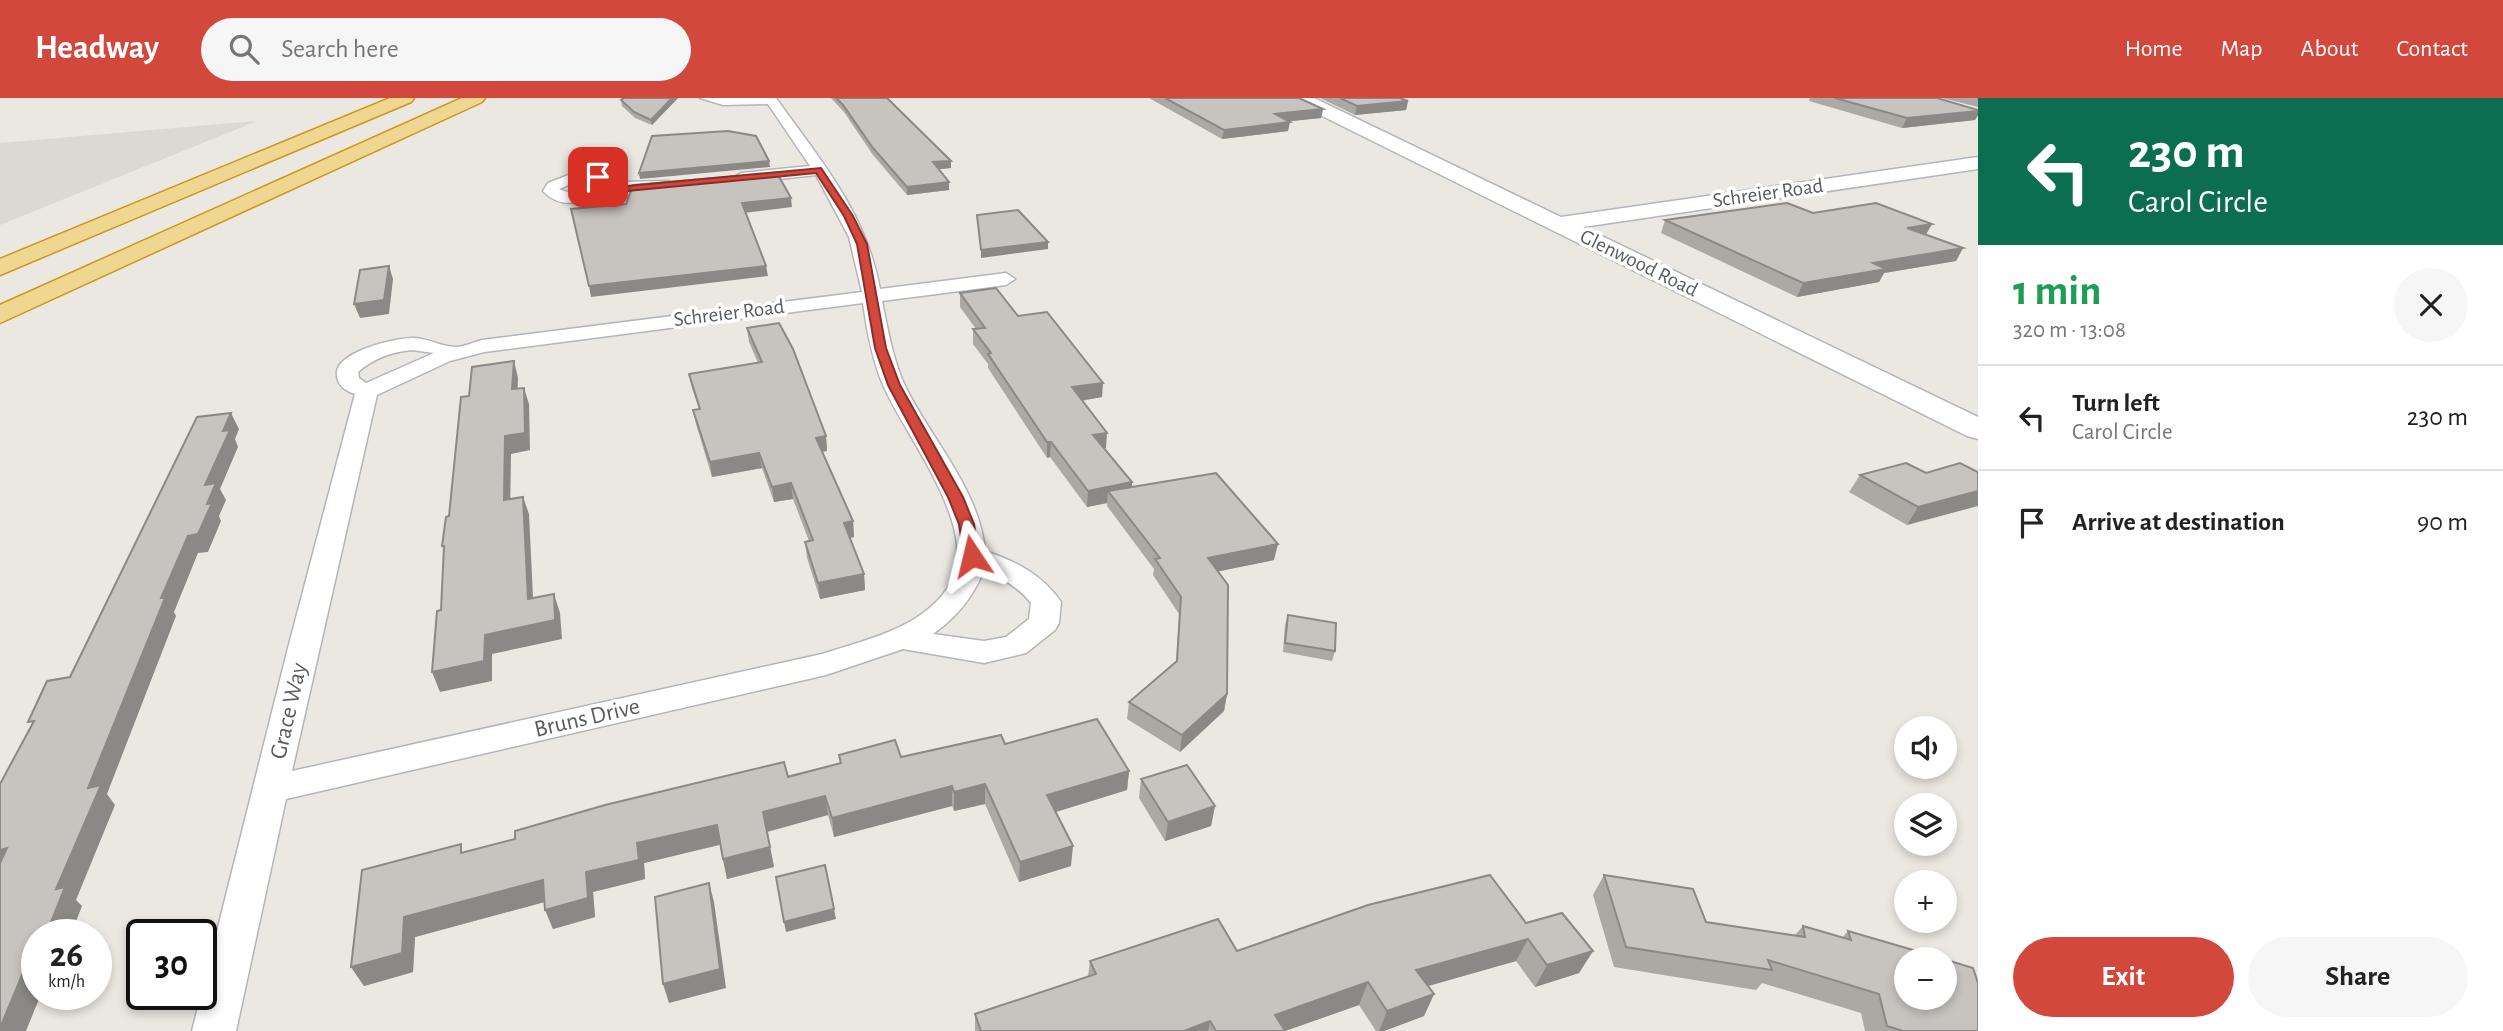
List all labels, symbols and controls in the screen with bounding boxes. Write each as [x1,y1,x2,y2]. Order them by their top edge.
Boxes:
search box [201,18,691,81]
icon: search [225,30,263,68]
text: Headway [35,32,159,65]
text: Search here [281,36,399,62]
text: Home [2125,37,2183,61]
text: Map [2221,37,2263,61]
text: About [2301,37,2358,61]
text: Contact [2396,37,2468,61]
icon: left [2013,126,2104,217]
text: 230 m [2128,128,2245,177]
pin [568,147,628,207]
icon: arrive [579,158,617,196]
street label: Schreier Road [1711,175,1825,211]
text: Carol Circle [2128,186,2268,218]
street label: Glenwood Road [1577,225,1701,301]
button: close [2394,268,2468,342]
text: 1 min [2013,270,2102,312]
street label: Schreier Road [672,296,786,330]
text: 320 m · 13:08 [2013,319,2126,342]
text: Turn left [2072,390,2160,416]
icon: left [2013,399,2051,437]
text: 230 m [2407,404,2468,430]
text: Carol Circle [2072,421,2173,444]
icon: arrive [2013,504,2051,542]
text: Arrive at destination [2072,509,2285,535]
text: 90 m [2417,509,2468,535]
position arrow [935,519,1009,593]
street label: Grace Way [266,661,312,761]
street label: Bruns Drive [532,694,642,742]
map controls [1894,716,1957,1010]
button: sound [1894,716,1957,779]
button: layers [1894,793,1957,856]
button: + [1894,870,1957,933]
speed limit sign: 30 [126,919,217,1010]
button: Exit [2013,937,2234,1017]
button: Share [2248,937,2468,1017]
text: 26 [50,938,83,973]
button: − [1894,947,1957,1010]
text: km/h [48,973,85,991]

